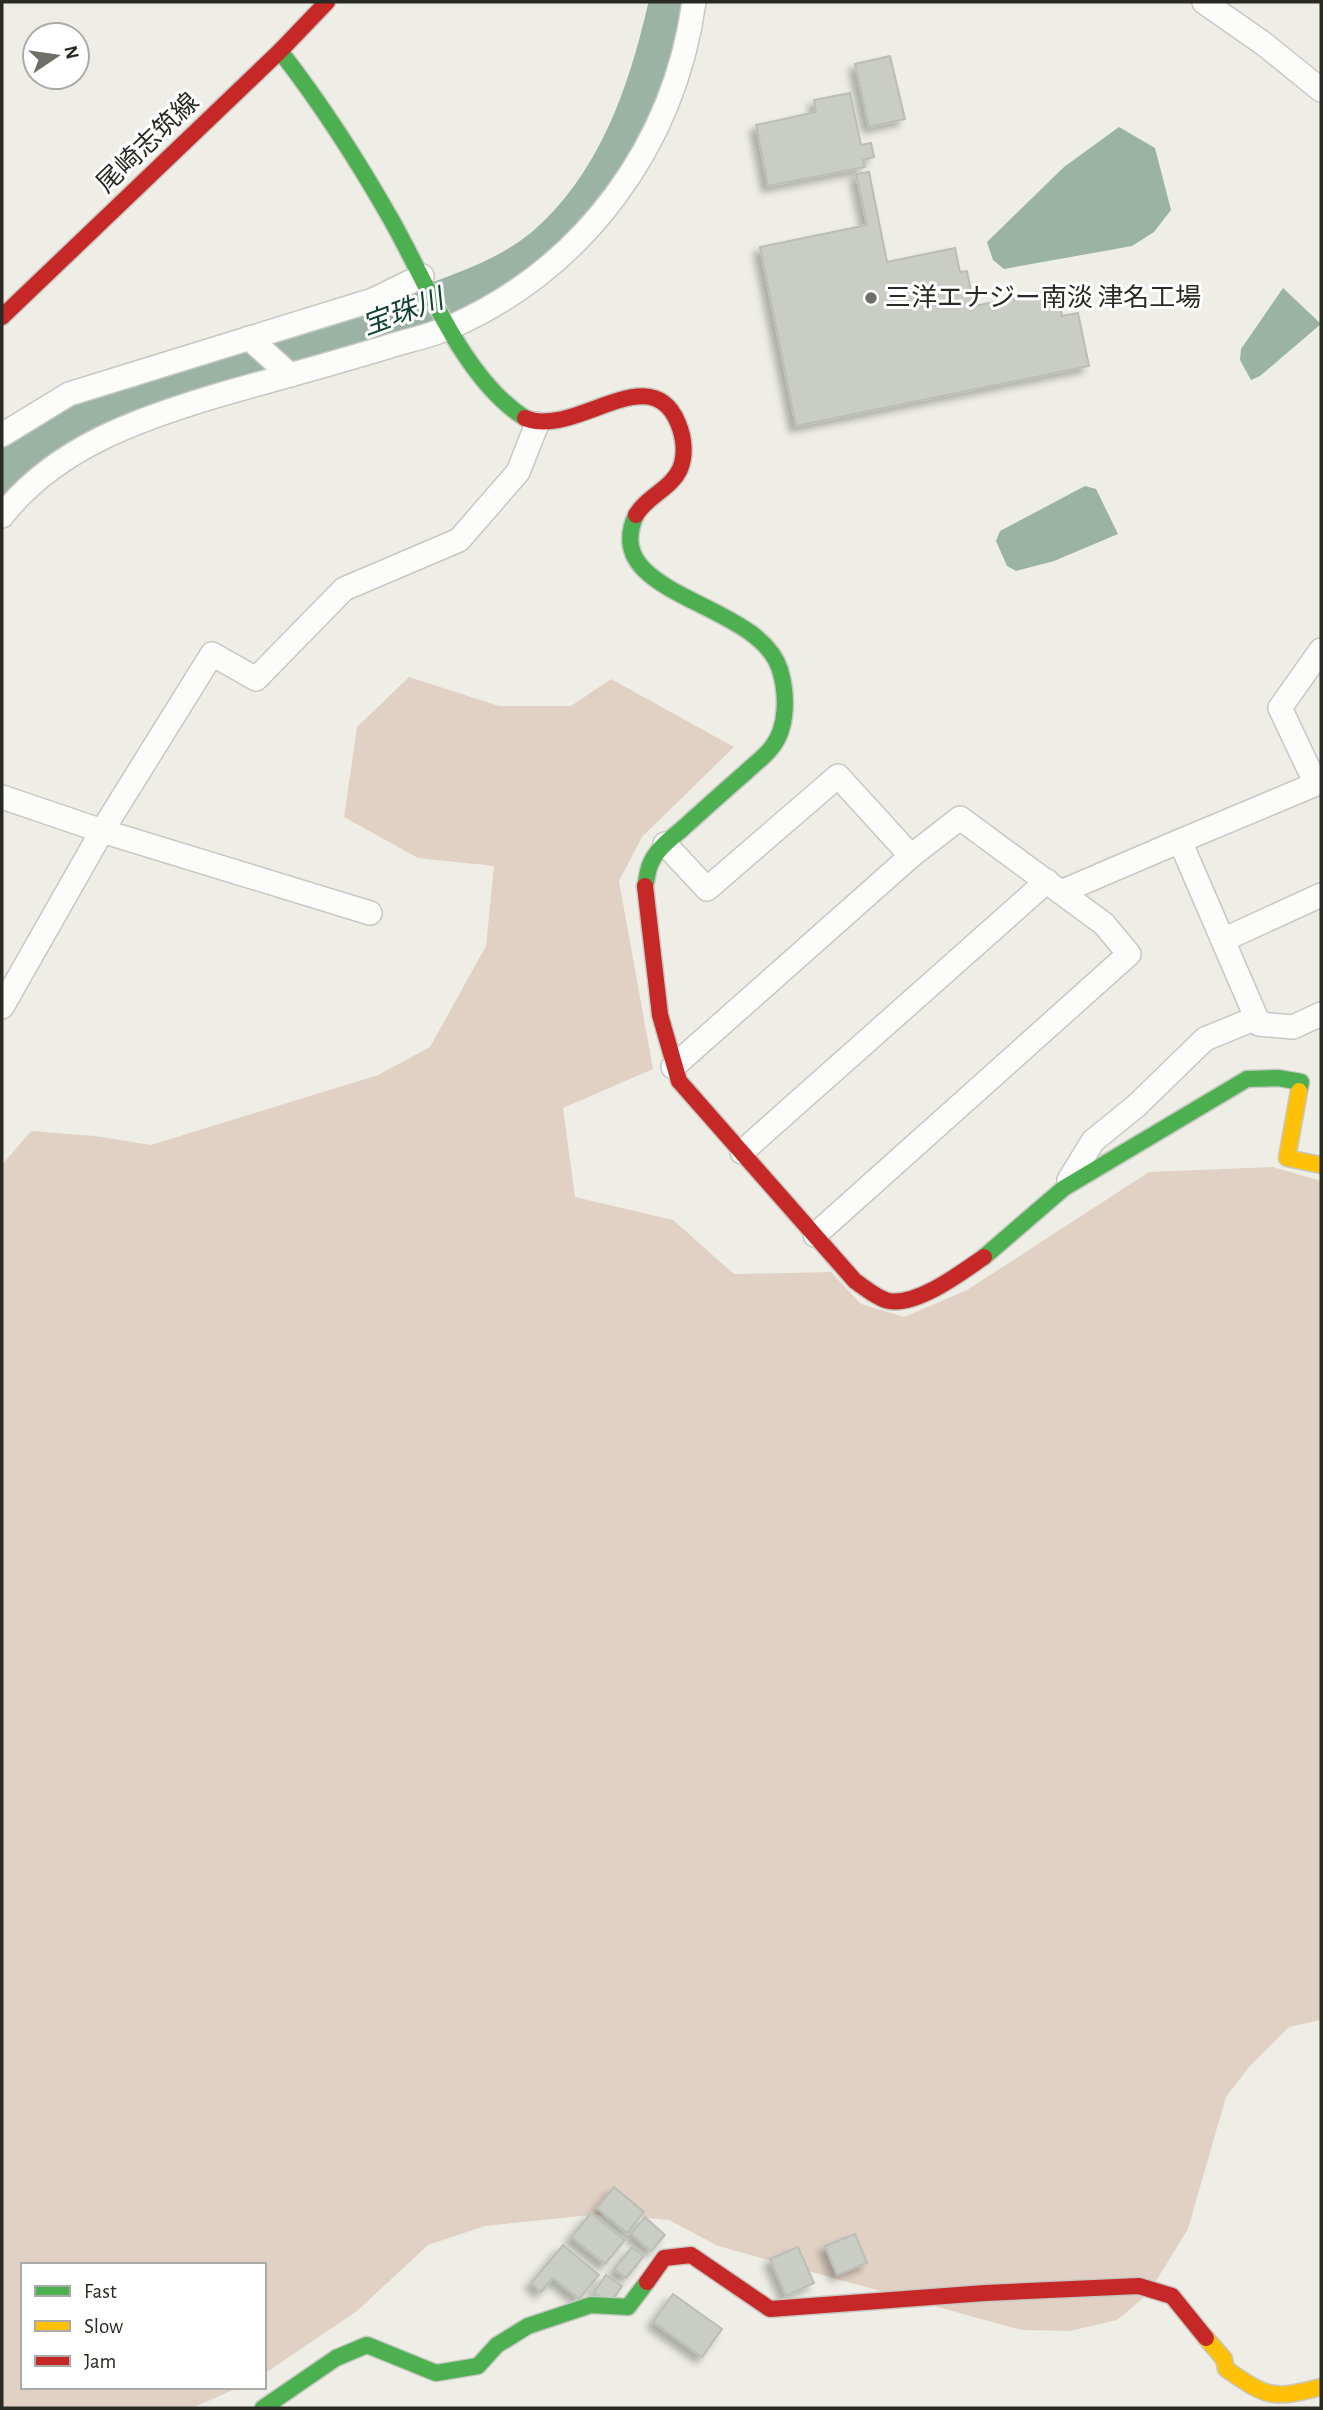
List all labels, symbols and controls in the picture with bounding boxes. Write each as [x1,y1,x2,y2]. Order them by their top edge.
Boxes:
north arrow [21,21,91,91]
text: N [60,44,82,61]
street label: 尾崎志筑線 [92,88,204,198]
water label: 宝珠川 [358,283,450,341]
place label: 三洋エナジー南淡 津名工場 [885,284,1201,311]
marker: 三洋エナジー南淡 津名工場 [863,290,879,306]
legend [21,2263,266,2389]
text: Fast [84,2281,117,2302]
text: Slow [84,2316,123,2337]
text: Jam [84,2351,116,2372]

